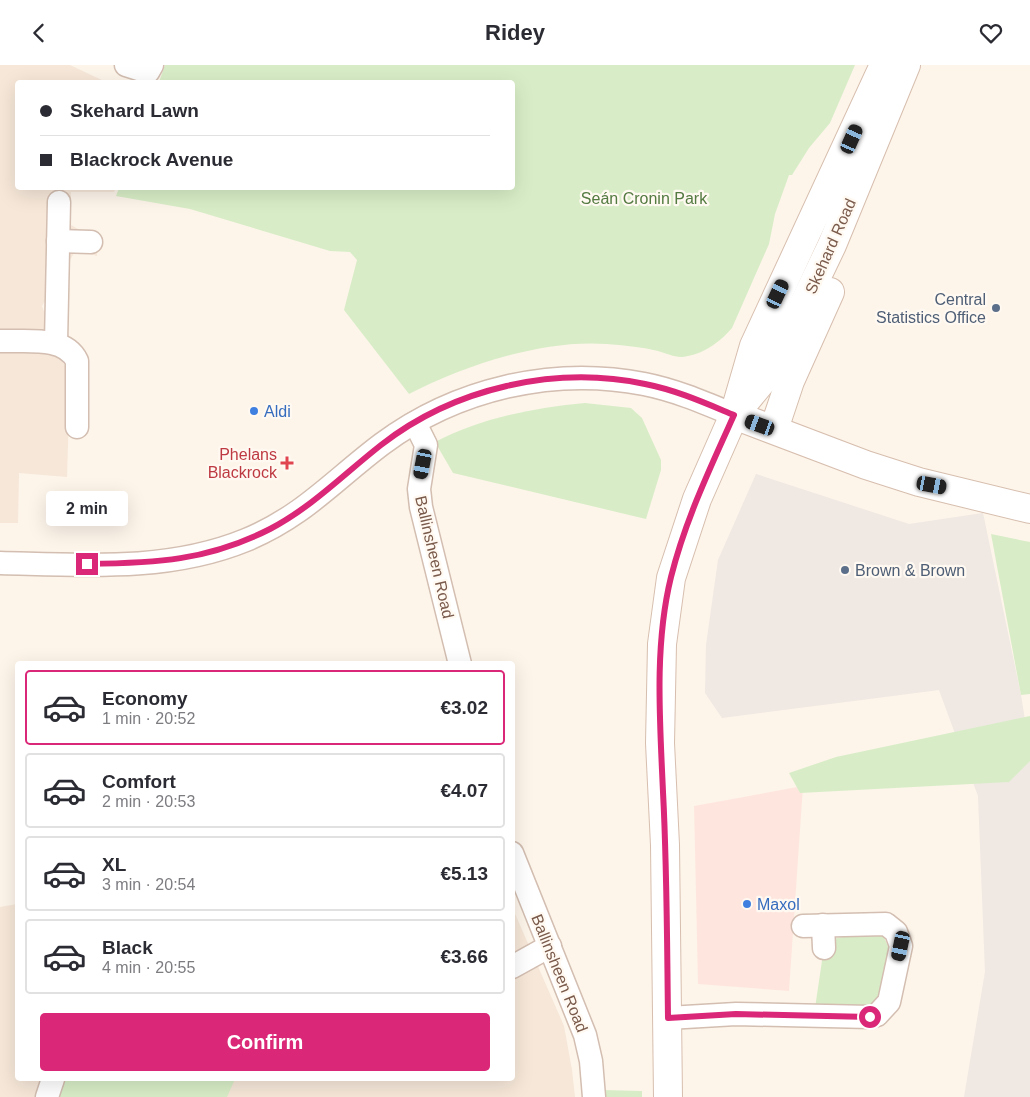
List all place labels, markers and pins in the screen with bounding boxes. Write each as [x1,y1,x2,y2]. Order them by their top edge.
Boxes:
place label: Central Statistics Office [876,291,986,326]
marker: Central Statistics Office [990,302,1002,314]
place label: Aldi [264,403,291,420]
marker: Aldi [248,405,260,417]
place label: Phelans Blackrock [208,446,278,481]
marker: Phelans Blackrock [281,457,293,469]
place label: Brown & Brown [855,562,965,579]
marker: Brown & Brown [839,564,851,576]
place label: Maxol [757,896,800,913]
marker: Maxol [741,898,753,910]

